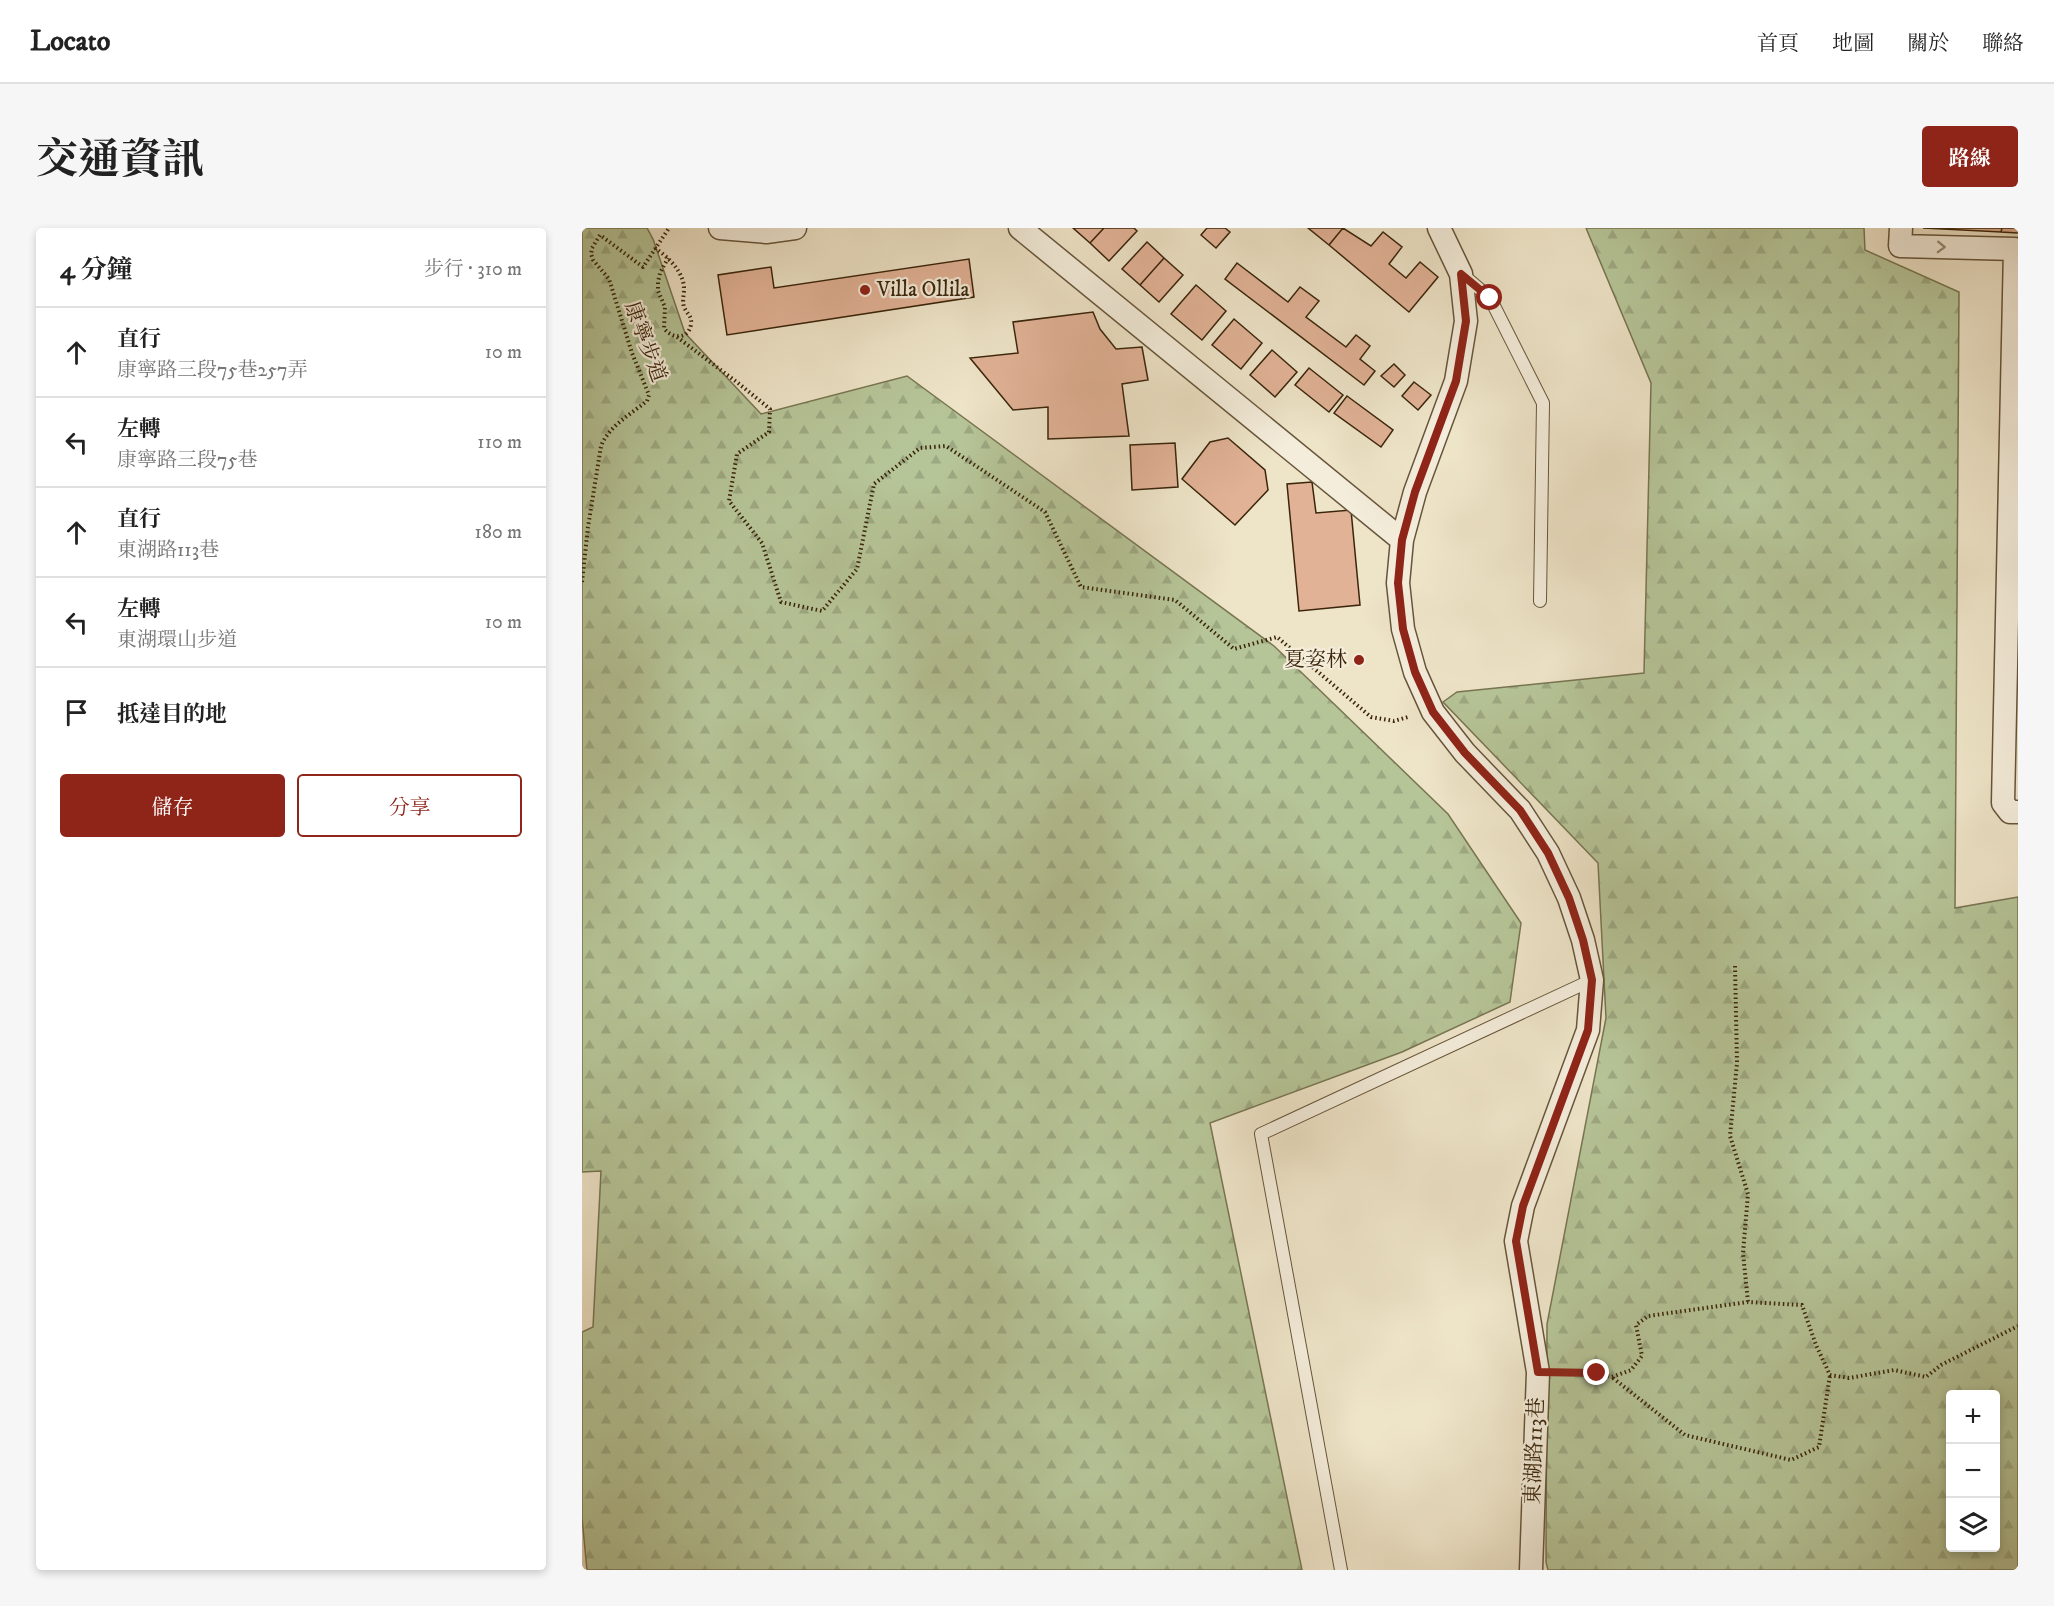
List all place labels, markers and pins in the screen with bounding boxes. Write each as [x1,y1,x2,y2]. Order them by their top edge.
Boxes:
place label: Villa Ollila [876,277,970,303]
marker: Villa Ollila [858,283,872,297]
place label: 夏姿林 [1284,647,1347,673]
marker: 夏姿林 [1352,653,1366,667]

